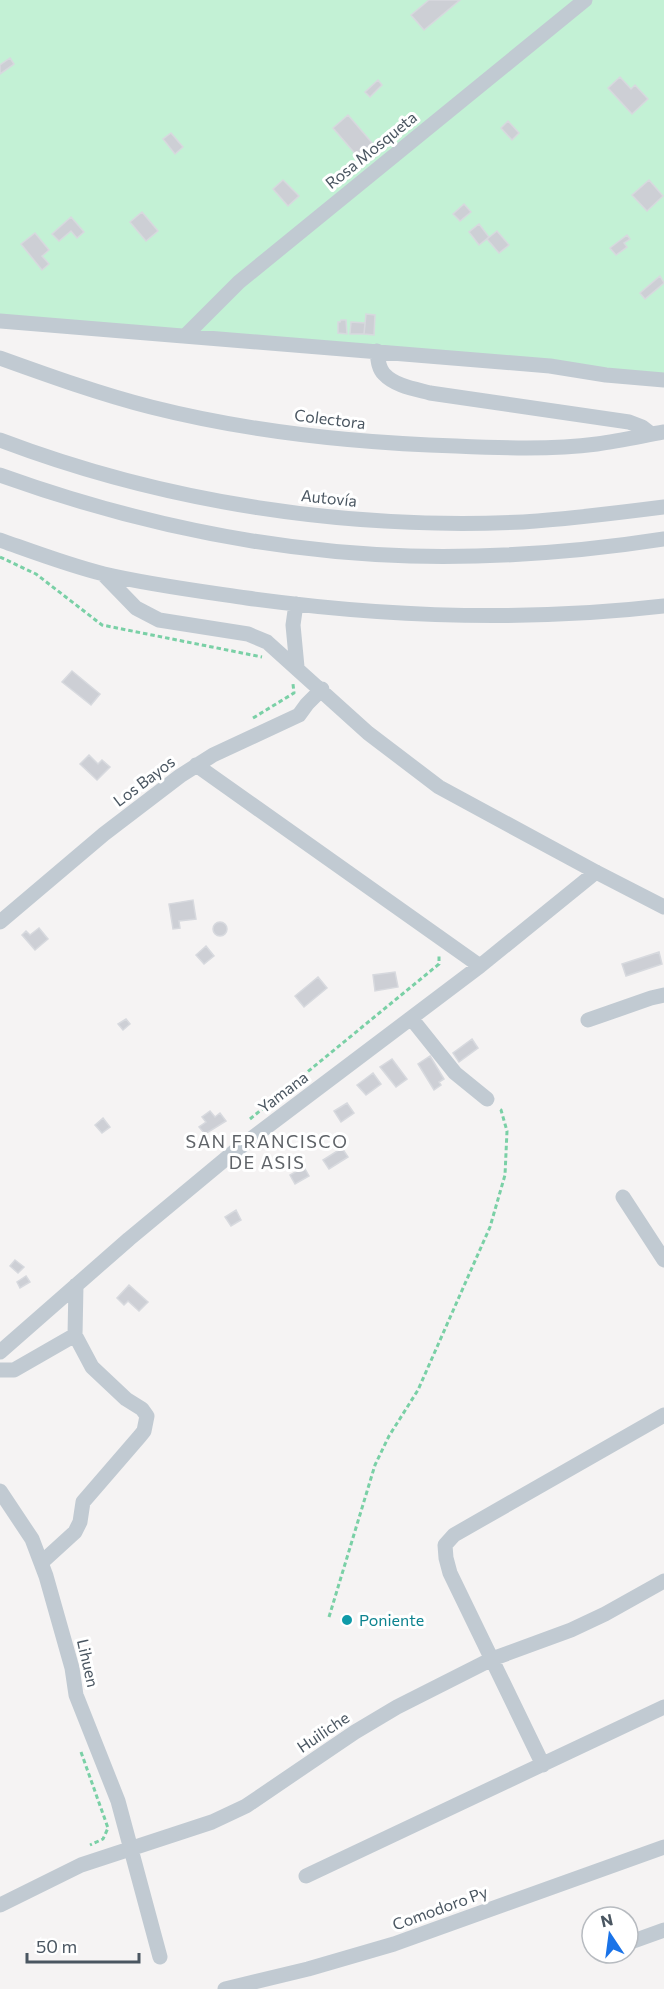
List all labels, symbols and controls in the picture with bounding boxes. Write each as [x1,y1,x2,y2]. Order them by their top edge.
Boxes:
street label: Rosa Mosqueta [321,107,420,192]
street label: Colectora [293,405,367,432]
street label: Autovía [300,485,358,510]
street label: Los Bayos [109,751,178,810]
street label: Yamana [254,1067,311,1116]
district label: SAN FRANCISCO DE ASIS [186,1130,348,1173]
place label: Poniente [359,1610,424,1629]
marker: Poniente [340,1613,354,1627]
street label: Lihuen [74,1637,103,1689]
street label: Huiliche [293,1707,352,1756]
street label: Comodoro Py [390,1882,490,1934]
north arrow [580,1905,640,1965]
text: N [599,1909,614,1931]
scale bar [27,1926,140,1964]
text: 50 m [36,1935,77,1957]

